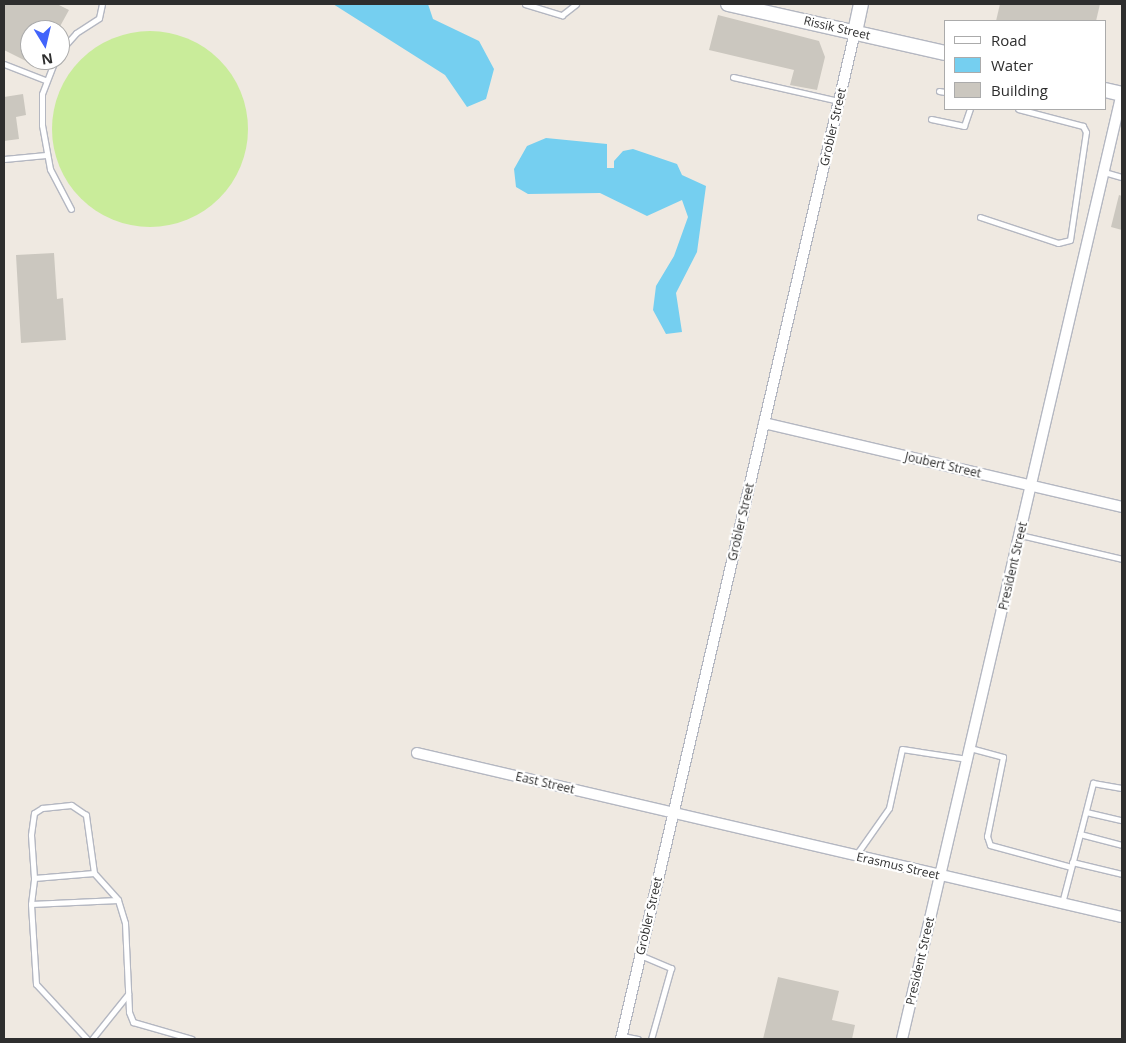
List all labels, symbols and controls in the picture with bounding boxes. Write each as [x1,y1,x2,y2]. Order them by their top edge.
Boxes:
street label: Rissik Street [802,13,872,43]
north arrow [20,20,70,70]
legend [944,20,1106,110]
text: Road [991,30,1027,50]
text: N [40,49,54,70]
text: Water [991,55,1033,75]
text: Building [991,80,1048,100]
street label: Grobler Street [817,87,849,167]
street label: Joubert Street [904,449,982,481]
street label: Grobler Street [725,482,757,562]
street label: President Street [996,521,1030,611]
street label: East Street [514,769,576,797]
street label: Erasmus Street [855,849,941,883]
street label: Grobler Street [633,876,665,956]
street label: President Street [903,916,937,1006]

